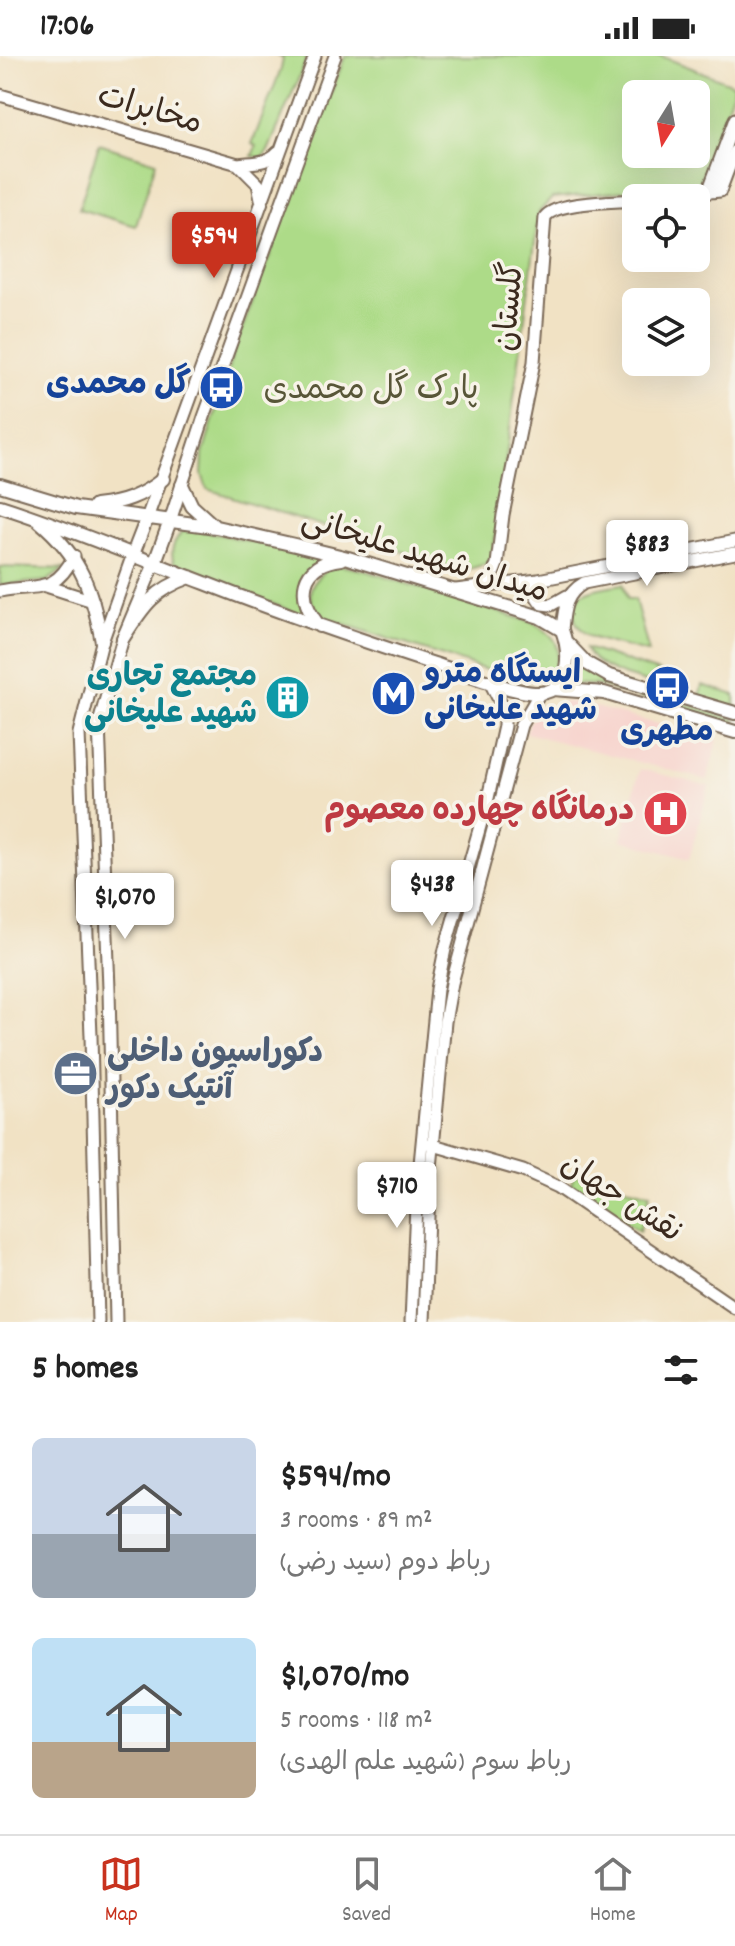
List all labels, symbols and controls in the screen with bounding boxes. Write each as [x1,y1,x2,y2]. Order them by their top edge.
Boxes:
text: 17:06 [40,7,94,50]
street label: مخابرات [91,75,207,149]
north arrow [622,80,710,168]
map controls [622,80,710,376]
button: locate [622,184,710,272]
pin: $594 [167,212,261,280]
text: $594 [190,219,238,256]
street label: گلستان [485,260,539,354]
button: layers [622,288,710,376]
place label: گل محمدی [46,362,191,410]
bus stop icon: گل محمدی [198,363,246,411]
park label: پارک گل محمدی [263,369,479,415]
street label: میدان شهید علیخانی [295,499,553,617]
pin: $883 [600,520,694,588]
text: $883 [624,527,670,564]
place label: ایستگاه مترو شهید علیخانی [422,651,597,736]
place label: مجتمع تجاری شهید علیخانی [84,656,257,739]
bus stop icon: مطهری [643,663,691,711]
metro station icon: ایستگاه مترو شهید علیخانی [369,670,417,718]
building icon: مجتمع تجاری شهید علیخانی [264,673,312,721]
place label: مطهری [620,711,714,757]
place label: درمانگاه چهارده معصوم [324,788,634,836]
hospital icon: درمانگاه چهارده معصوم [641,789,689,837]
pin: $438 [385,860,479,928]
text: $438 [409,867,455,904]
pin: $1,070 [60,873,190,941]
text: $1,070 [94,880,156,917]
place label: دکوراسیون داخلی آنتیک دکور [104,1032,323,1115]
office icon: دکوراسیون داخلی آنتیک دکور [52,1049,100,1097]
street label: نقش جهان [550,1143,690,1257]
pin: $710 [350,1162,444,1230]
text: $710 [375,1169,419,1206]
text: 5 homes [32,1346,139,1395]
icon: filters [659,1348,703,1392]
text: $594/mo [280,1454,391,1503]
icon: home [96,1470,192,1566]
text: 3 rooms · 89 m² [280,1503,433,1540]
text: رباط دوم (سید رضی) [280,1545,491,1582]
text: $1,070/mo [280,1654,409,1703]
icon: home [96,1670,192,1766]
text: 5 rooms · 118 m² [280,1703,433,1740]
text: رباط سوم (شهید علم الهدی) [280,1745,572,1782]
tab: Map [99,1852,143,1931]
tab: Saved [342,1852,391,1931]
tab: Home [590,1852,636,1931]

